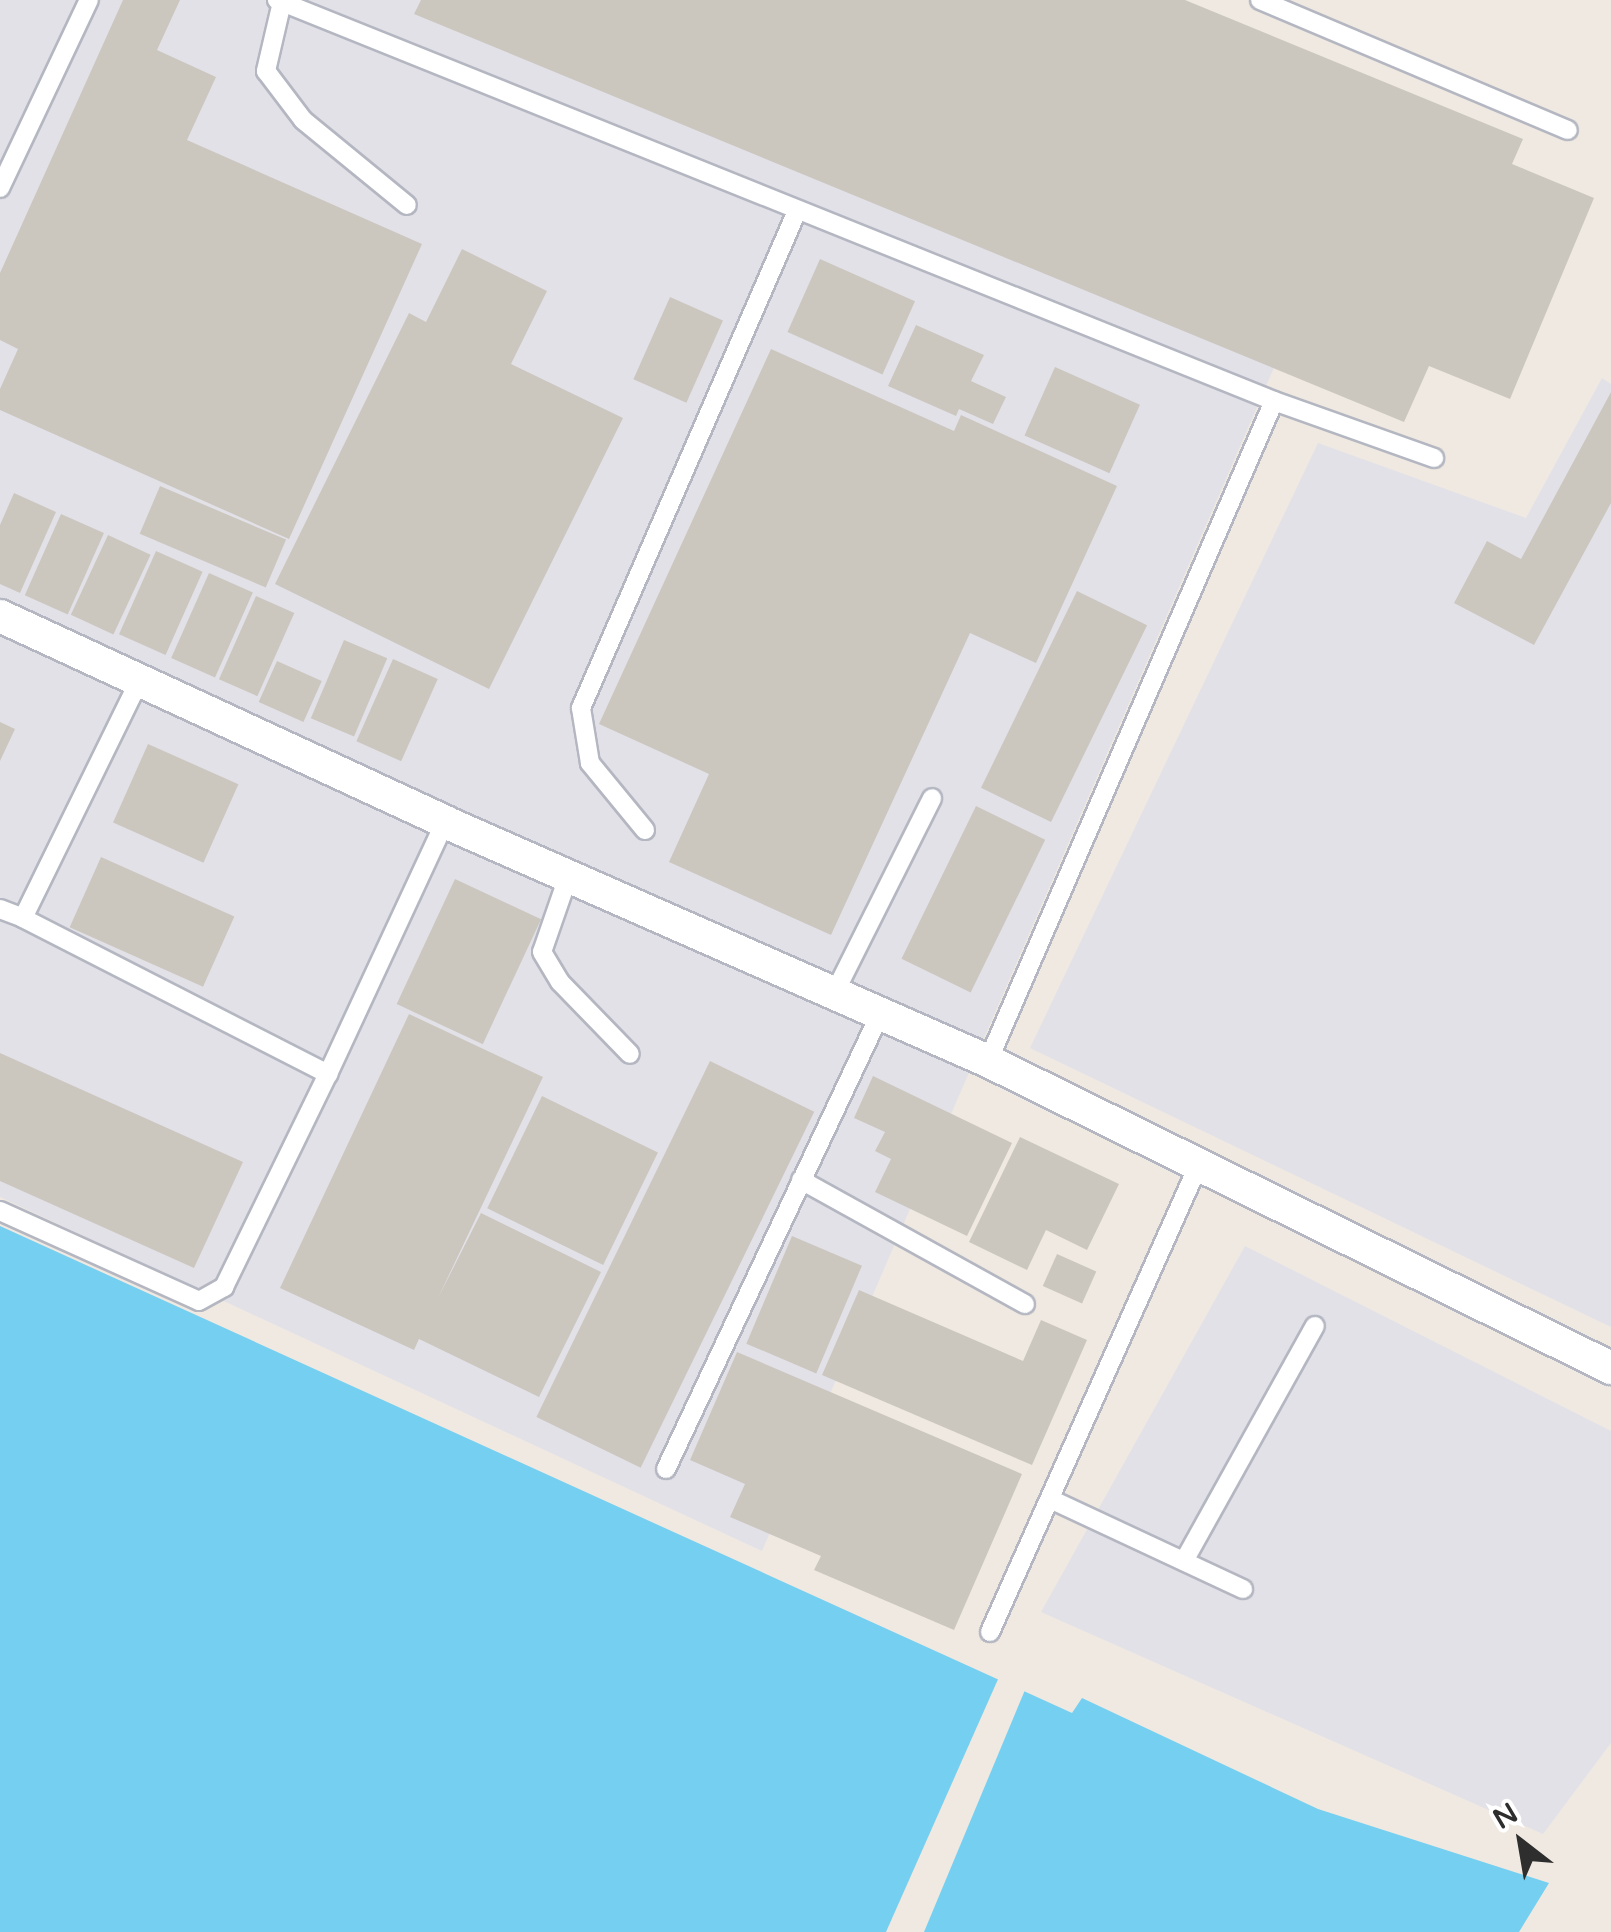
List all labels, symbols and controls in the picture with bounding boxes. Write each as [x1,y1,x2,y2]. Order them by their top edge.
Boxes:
north arrow [1471,1792,1571,1892]
text: N [1487,1796,1524,1837]

